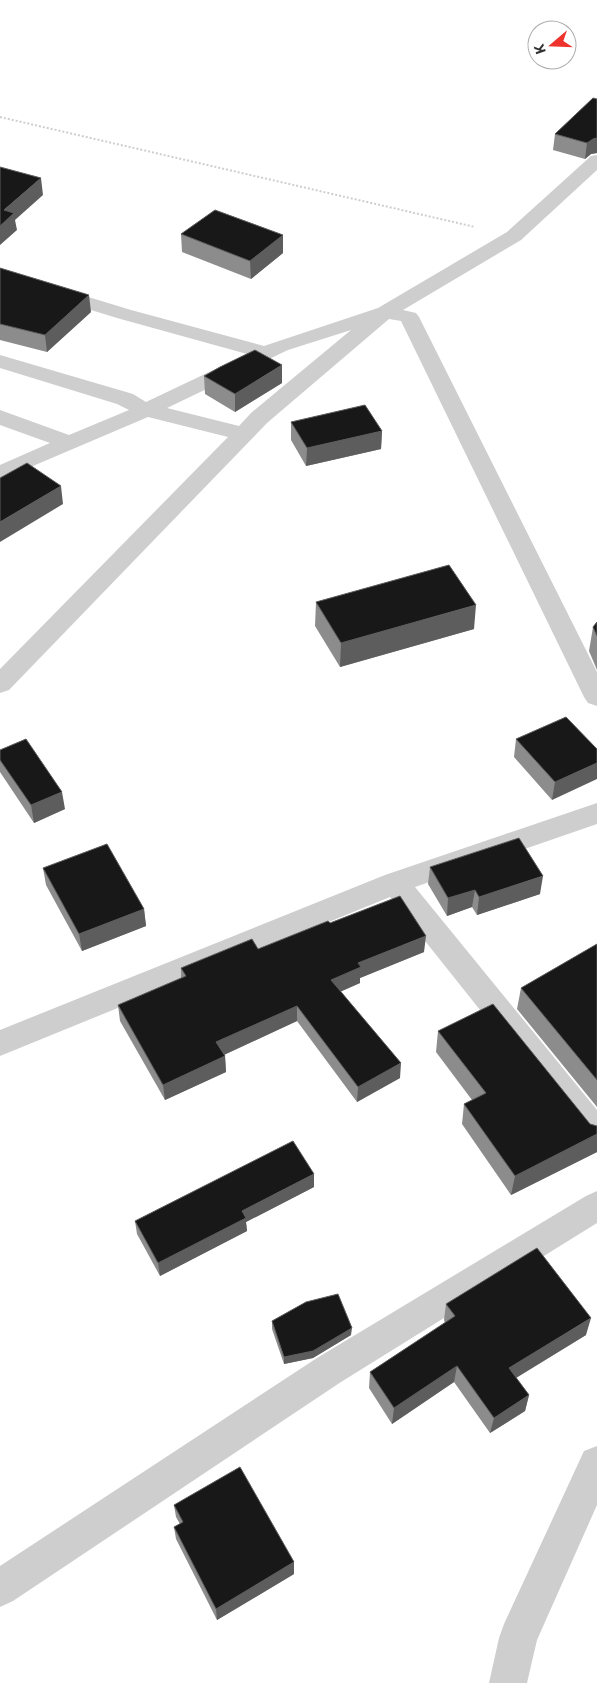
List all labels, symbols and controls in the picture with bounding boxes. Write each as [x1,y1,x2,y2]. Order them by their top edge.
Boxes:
north arrow [527,20,577,70]
text: K [531,42,549,56]

